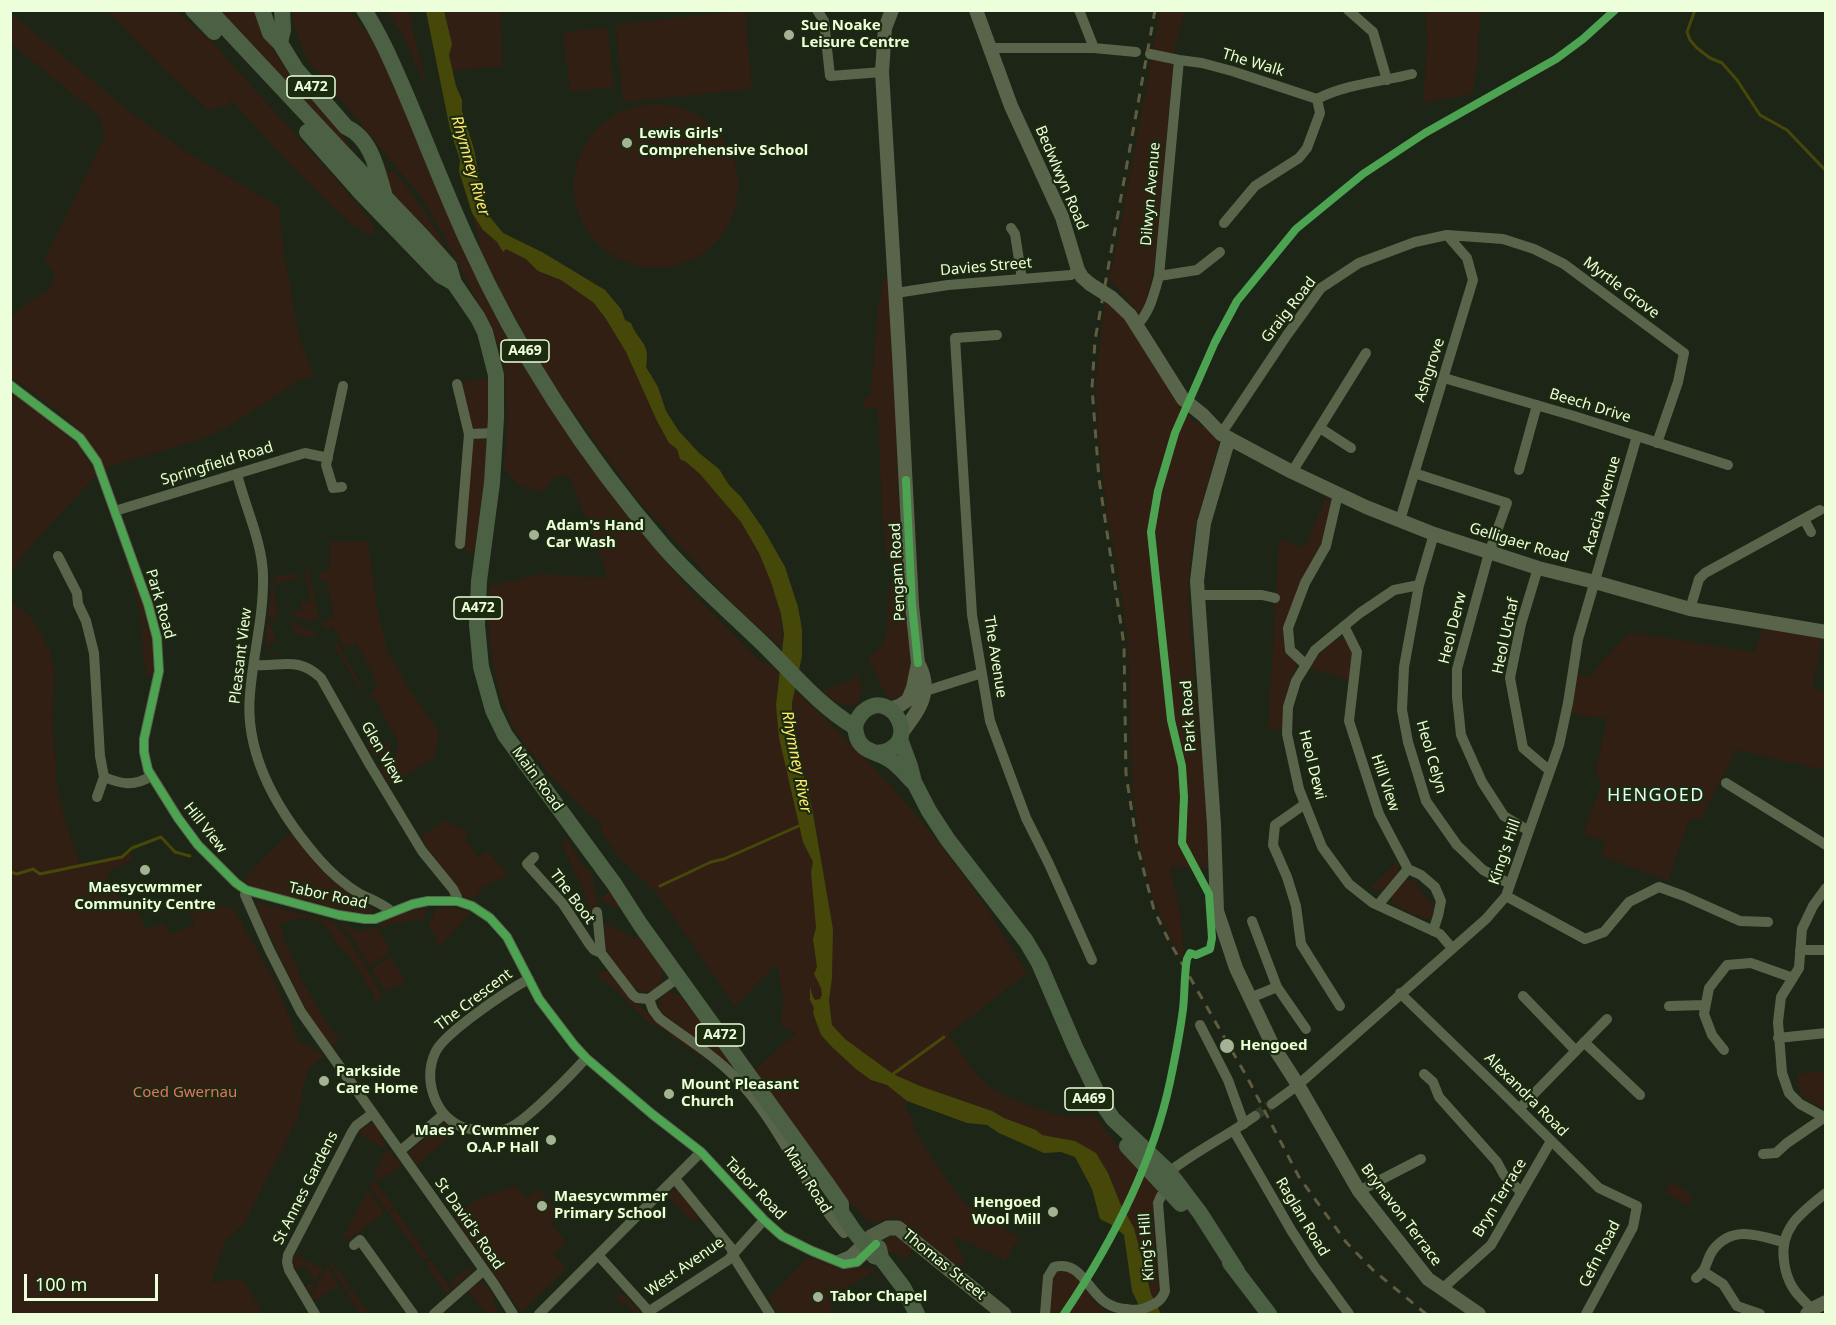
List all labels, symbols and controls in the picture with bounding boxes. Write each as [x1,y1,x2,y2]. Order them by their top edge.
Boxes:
place label: Sue Noake Leisure Centre [801,17,910,52]
marker: Sue Noake Leisure Centre [782,28,796,42]
street label: The Walk [1220,45,1286,81]
road number: A472 [287,76,335,98]
water label: Rhymney River [446,114,494,218]
street label: Bedwlwyn Road [1031,123,1091,233]
place label: Lewis Girls' Comprehensive School [639,125,808,160]
marker: Lewis Girls' Comprehensive School [620,136,634,150]
street label: Dilwyn Avenue [1138,141,1164,247]
street label: Davies Street [939,254,1033,280]
street label: Myrtle Grove [1579,254,1663,322]
street label: Graig Road [1258,274,1320,346]
street label: Ashgrove [1411,336,1449,404]
road number: A469 [501,340,549,362]
street label: Beech Drive [1547,385,1633,427]
street label: Springfield Road [159,438,275,490]
street label: Acacia Avenue [1579,454,1625,556]
place label: Adam's Hand Car Wash [546,517,644,552]
street label: Gelligaer Road [1467,519,1571,567]
street label: Pengam Road [886,522,910,622]
marker: Adam's Hand Car Wash [527,528,541,542]
street label: Park Road [141,567,179,641]
street label: Heol Derw [1435,590,1471,666]
street label: Heol Uchaf [1489,596,1523,676]
road number: A472 [454,597,502,619]
street label: Pleasant View [226,607,256,705]
street label: The Avenue [980,615,1010,699]
street label: Park Road [1178,680,1200,752]
water label: Rhymney River [777,709,815,815]
street label: Heol Celyn [1412,718,1450,796]
street label: Glen View [357,719,407,787]
street label: Heol Dewi [1295,728,1329,802]
street label: Main Road [508,743,566,815]
street label: Hill View [1367,752,1403,814]
district label: HENGOED [1607,785,1705,807]
street label: Hill View [180,799,230,857]
street label: King's Hill [1485,817,1525,887]
marker: Maesycwmmer Community Centre [138,863,152,877]
street label: The Boot [546,866,598,928]
place label: Maesycwmmer Community Centre [74,879,216,914]
street label: Tabor Road [287,879,369,913]
street label: The Crescent [432,965,516,1035]
road number: A472 [696,1024,744,1046]
marker: Hengoed [1218,1037,1236,1055]
place label: Hengoed [1240,1037,1307,1055]
street label: Alexandra Road [1480,1049,1572,1141]
place label: Parkside Care Home [336,1063,418,1098]
marker: Parkside Care Home [317,1074,331,1088]
place label: Mount Pleasant Church [681,1076,799,1111]
park label: Coed Gwernau [133,1084,237,1102]
marker: Mount Pleasant Church [662,1087,676,1101]
road number: A469 [1065,1088,1113,1110]
place label: Maes Y Cwmmer O.A.P Hall [415,1122,539,1157]
street label: St Annes Gardens [270,1128,342,1248]
marker: Maes Y Cwmmer O.A.P Hall [544,1133,558,1147]
street label: Main Road [779,1143,835,1217]
street label: Tabor Road [721,1154,789,1224]
street label: Bryn Terrace [1469,1155,1531,1241]
street label: Brynavon Terrace [1357,1160,1445,1270]
street label: Raglan Road [1272,1174,1332,1260]
street label: St David's Road [431,1175,507,1273]
place label: Maesycwmmer Primary School [554,1188,668,1223]
place label: Hengoed Wool Mill [972,1194,1041,1229]
marker: Maesycwmmer Primary School [535,1199,549,1213]
marker: Hengoed Wool Mill [1046,1205,1060,1219]
street label: King's Hill [1136,1212,1158,1282]
street label: Cefn Road [1576,1218,1624,1290]
street label: Thomas Street [899,1226,989,1304]
street label: West Avenue [642,1233,728,1301]
scale bar [27,1262,160,1300]
text: 100 m [35,1272,87,1296]
place label: Tabor Chapel [830,1288,927,1306]
marker: Tabor Chapel [811,1290,825,1304]

